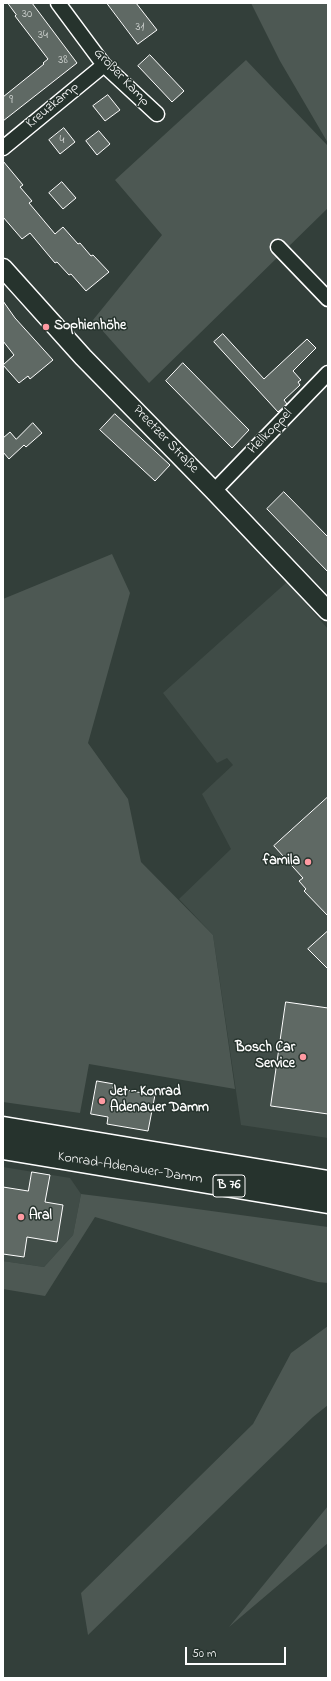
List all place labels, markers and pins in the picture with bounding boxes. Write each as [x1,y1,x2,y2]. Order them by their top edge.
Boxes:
place label: Sophienhöhe [54,319,126,335]
marker: Sophienhöhe [41,322,51,332]
place label: famila [263,854,300,870]
marker: famila [303,857,313,867]
place label: Bosch Car Service [235,1041,295,1074]
marker: Bosch Car Service [298,1052,308,1062]
place label: Jet - Konrad Adenauer Damm [110,1085,209,1118]
marker: Jet - Konrad Adenauer Damm [97,1096,107,1106]
place label: Aral [29,1209,52,1225]
marker: Aral [16,1212,26,1222]

